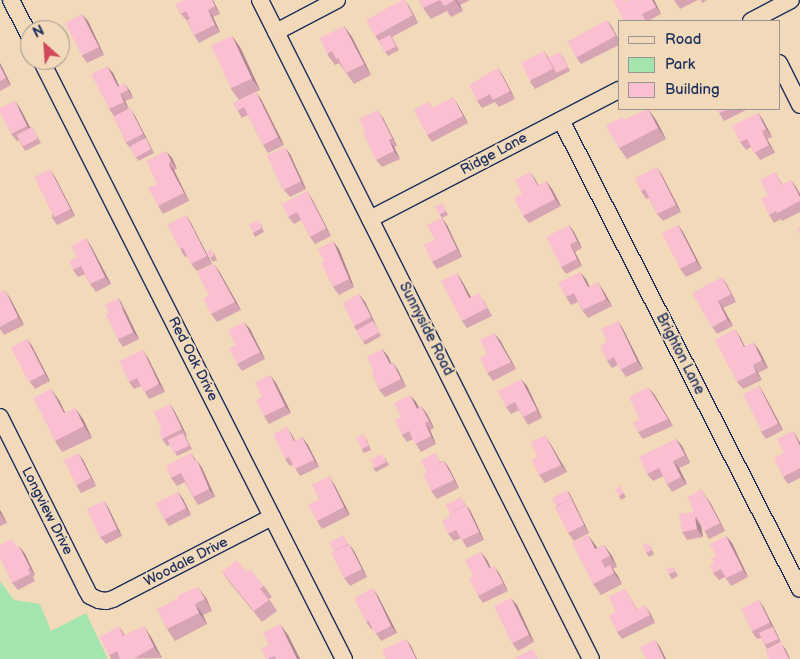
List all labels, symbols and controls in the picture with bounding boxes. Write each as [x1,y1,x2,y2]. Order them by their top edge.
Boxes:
north arrow [20,20,70,70]
legend [618,20,780,110]
text: N [30,22,47,42]
text: Road [665,30,701,49]
text: Park [665,55,695,74]
text: Building [665,80,720,99]
street label: Ridge Lane [458,129,530,179]
street label: Sunnyside Road [395,280,457,378]
street label: Brighton Lane [652,311,708,397]
street label: Red Oak Drive [165,314,221,404]
street label: Longview Drive [18,464,76,558]
street label: Woodale Drive [141,534,231,590]

